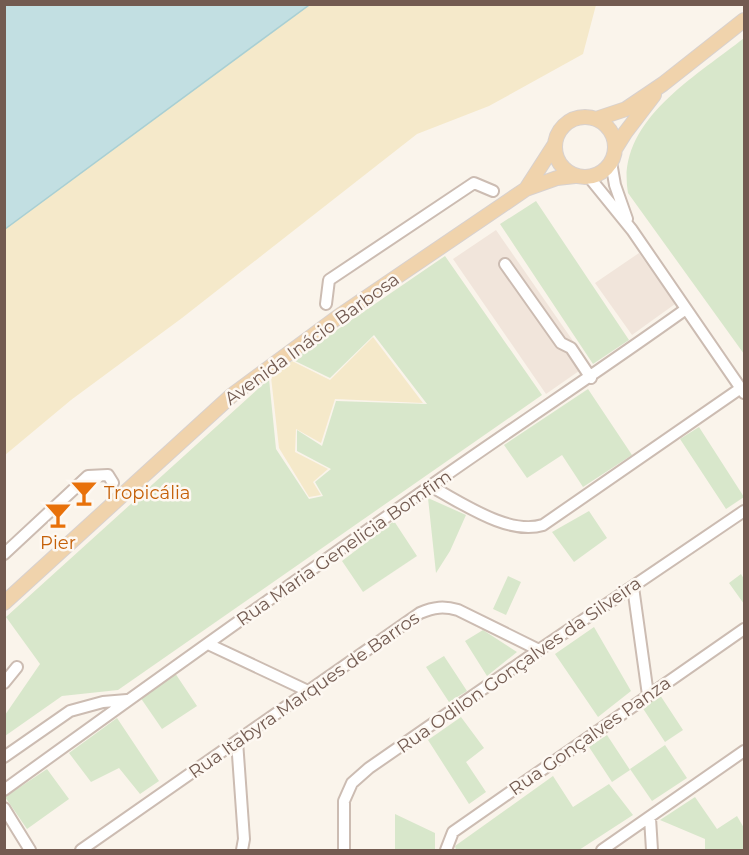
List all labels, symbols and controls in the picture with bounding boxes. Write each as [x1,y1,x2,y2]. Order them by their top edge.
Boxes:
street label: Avenida Inácio Barbosa [220,268,404,410]
street label: Rua Maria Genelicia Bomfim [232,465,456,631]
bar icon: Tropicália [69,478,99,508]
place label: Tropicália [104,482,190,504]
bar icon: Pier [43,500,73,530]
place label: Pier [40,532,76,554]
street label: Rua Odilon Gonçalves da Silveira [393,572,645,758]
street label: Rua Itabyra Marques de Barros [184,607,424,783]
street label: Rua Gonçalves Panza [505,672,675,800]

